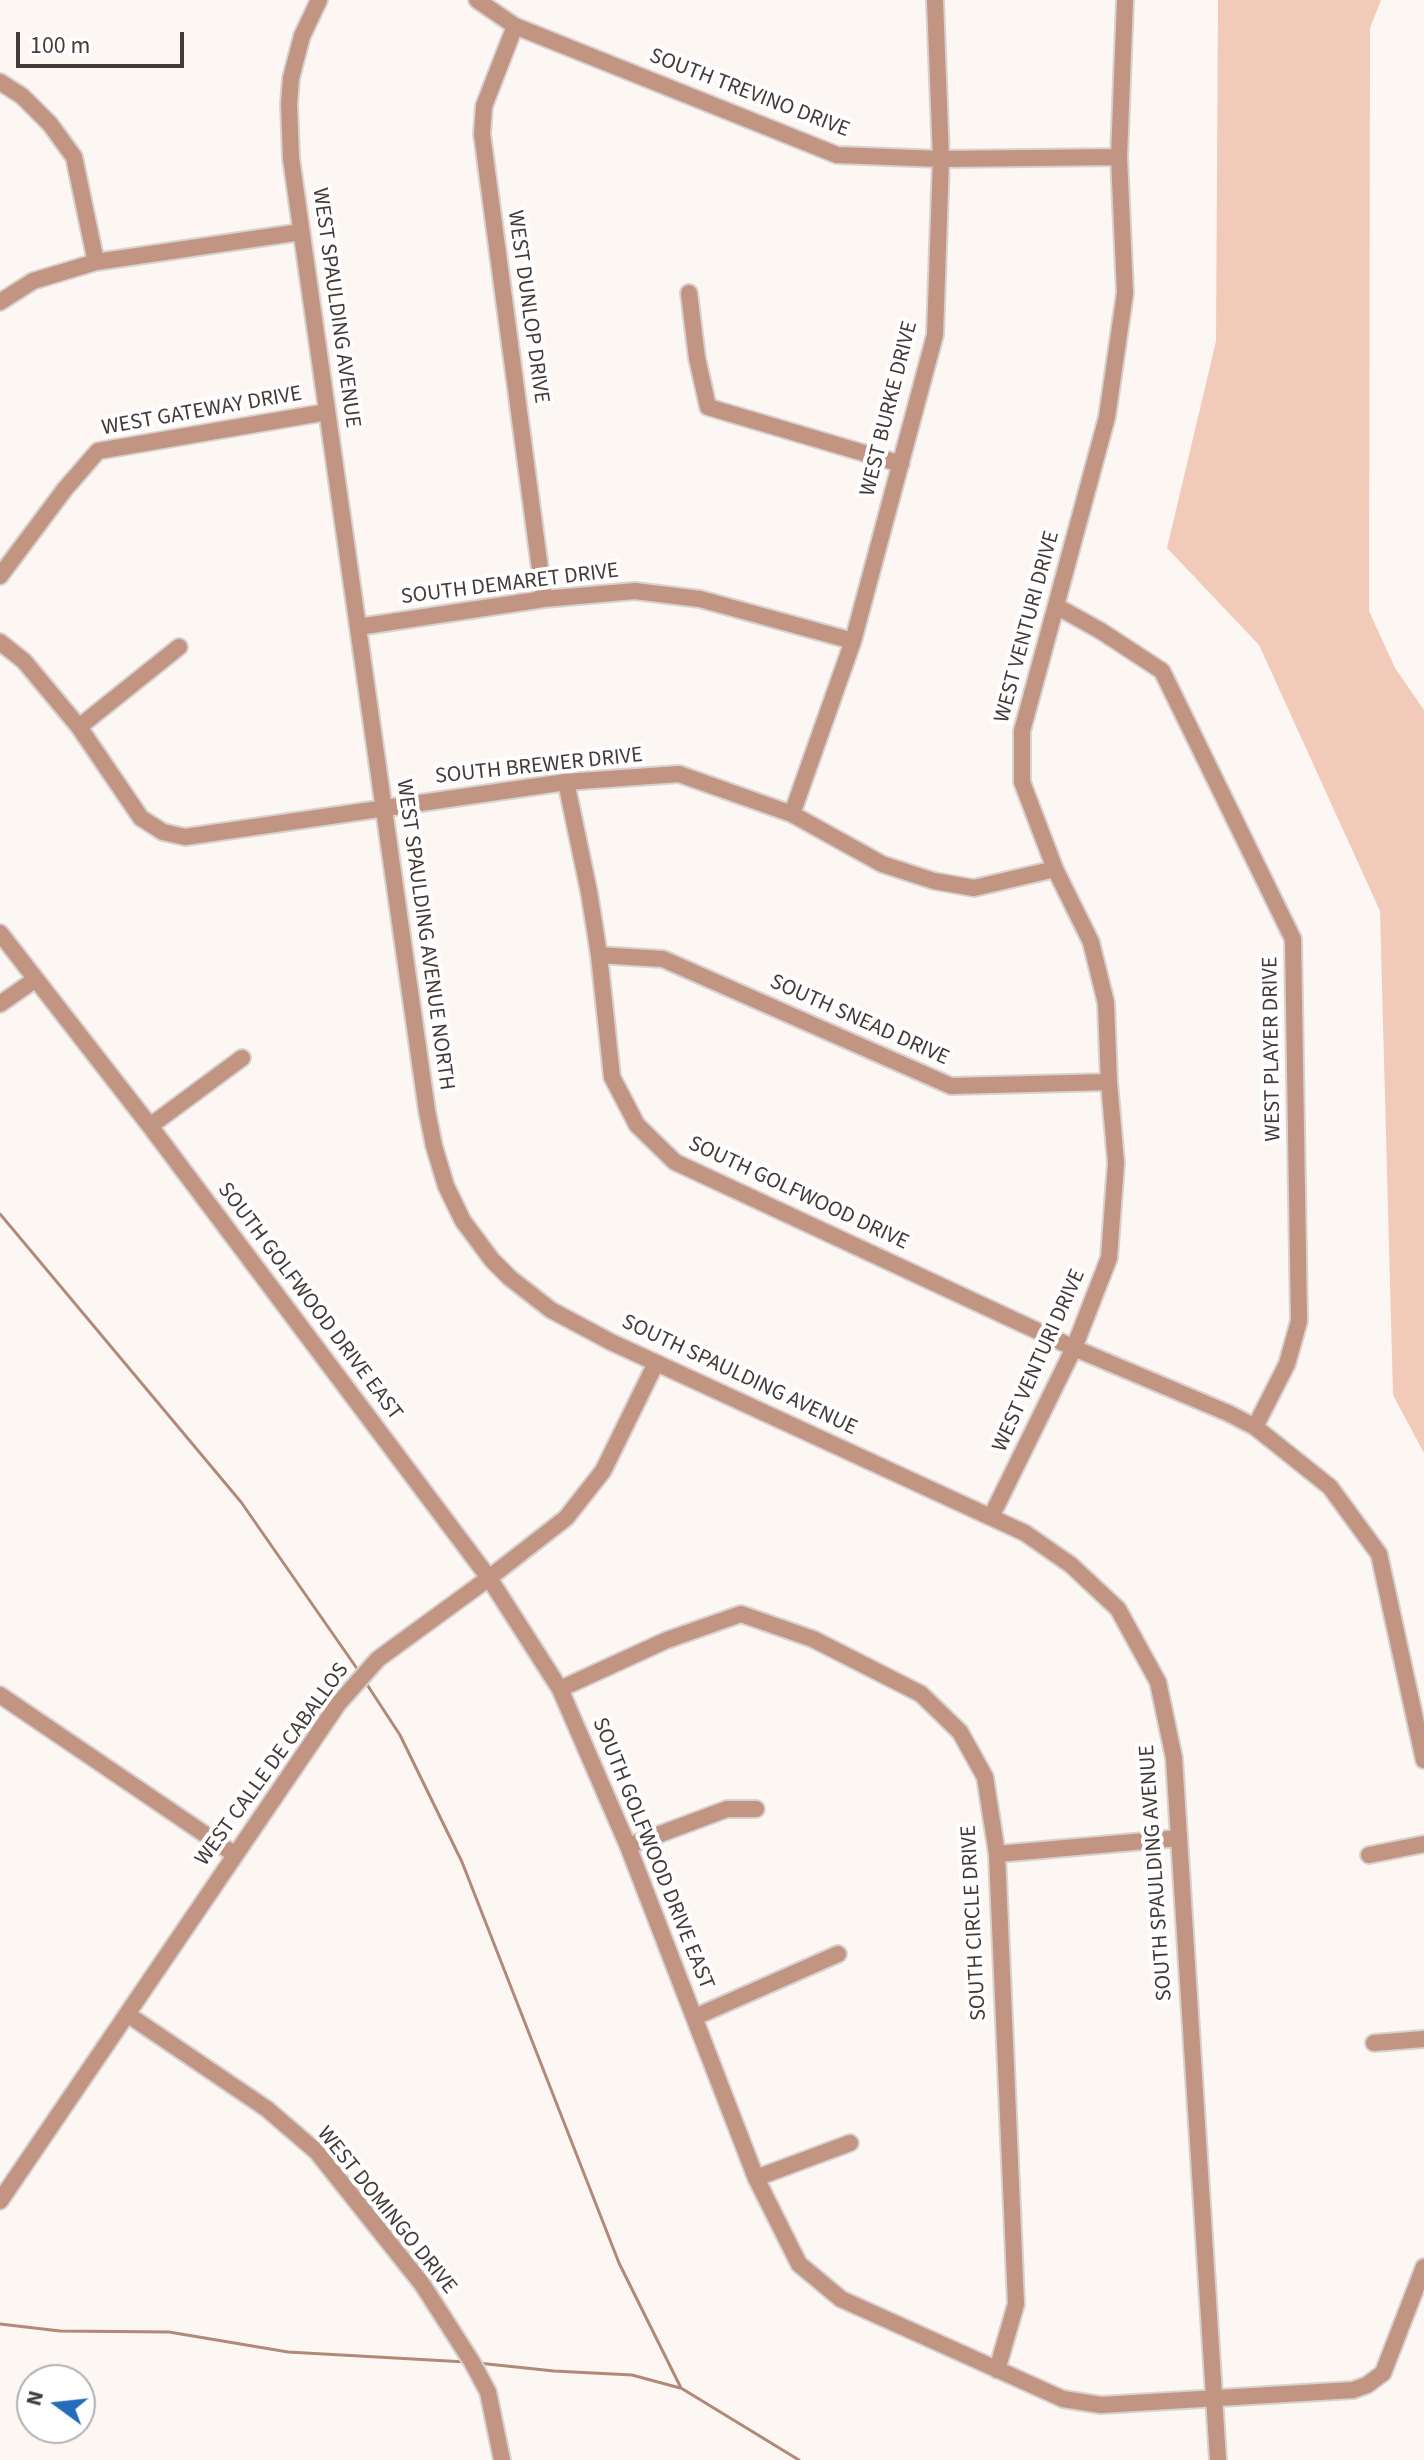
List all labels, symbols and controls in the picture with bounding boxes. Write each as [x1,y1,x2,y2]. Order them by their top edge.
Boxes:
scale bar [20,16,188,66]
text: 100 m [30,28,90,63]
street label: SOUTH TREVINO DRIVE [645,44,853,144]
street label: WEST SPAULDING AVENUE [305,186,365,430]
street label: WEST DUNLOP DRIVE [500,209,554,405]
street label: WEST BURKE DRIVE [855,319,925,499]
street label: WEST GATEWAY DRIVE [100,381,304,443]
street label: WEST VENTURI DRIVE [990,528,1066,726]
street label: SOUTH DEMARET DRIVE [400,559,620,611]
street label: SOUTH BREWER DRIVE [434,743,644,791]
street label: WEST SPAULDING AVENUE NORTH [389,778,459,1092]
street label: WEST PLAYER DRIVE [1258,956,1288,1142]
street label: SOUTH SNEAD DRIVE [765,970,953,1072]
street label: SOUTH GOLFWOOD DRIVE [684,1131,912,1257]
street label: SOUTH GOLFWOOD DRIVE EAST [211,1178,407,1426]
street label: WEST VENTURI DRIVE [988,1266,1092,1456]
street label: SOUTH SPAULDING AVENUE [617,1310,861,1442]
street label: WEST CALLE DE CABALLOS [191,1658,355,1872]
street label: SOUTH GOLFWOOD DRIVE EAST [585,1714,719,1994]
street label: SOUTH SPAULDING AVENUE [1135,1744,1179,2002]
street label: SOUTH CIRCLE DRIVE [957,1824,993,2022]
street label: WEST DOMINGO DRIVE [310,2122,462,2300]
north arrow [16,2364,96,2444]
text: N [17,2387,52,2410]

